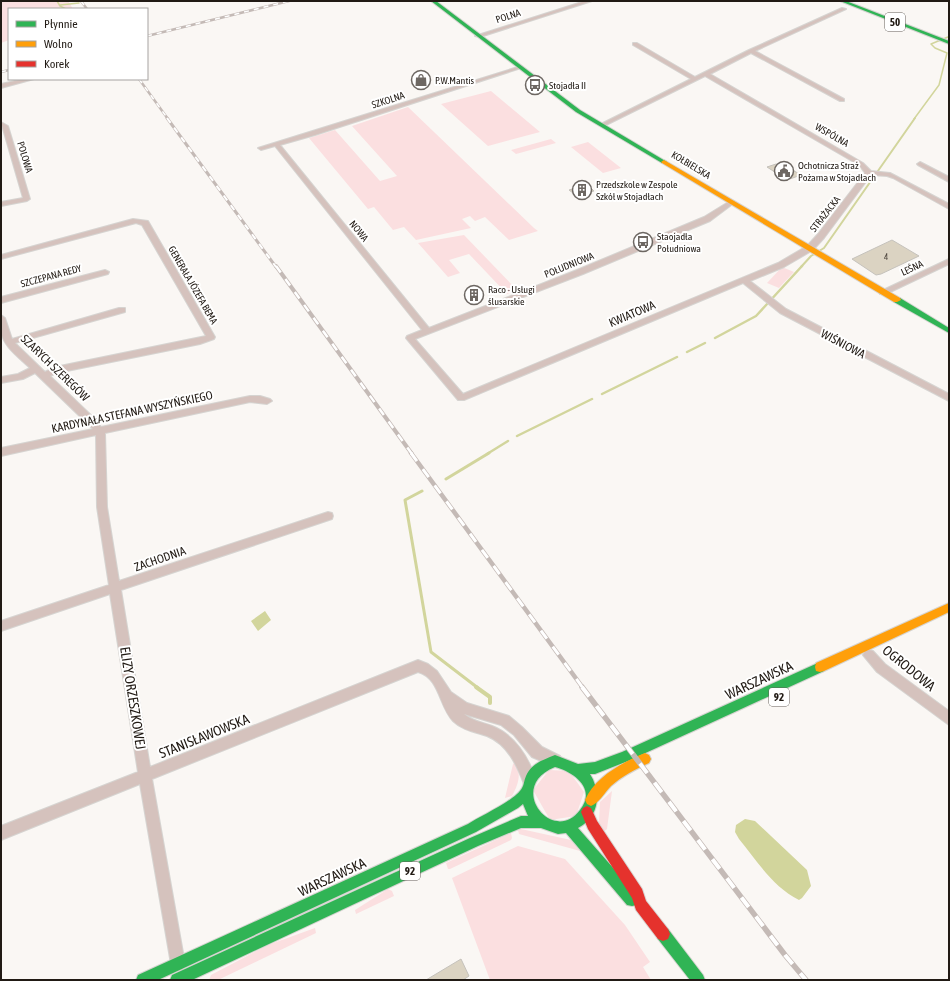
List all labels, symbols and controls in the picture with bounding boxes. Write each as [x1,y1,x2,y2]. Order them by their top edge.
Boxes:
street label: POLNA [494,7,522,25]
legend [8,8,148,80]
road number: 50 [885,13,905,31]
text: Płynnie [44,17,78,31]
text: Wolno [44,37,73,51]
text: Korek [44,57,70,71]
shop icon: P.W.Mantis [410,69,432,91]
bus stop icon: Stojadła II [524,74,546,96]
place label: P.W.Mantis [435,75,475,86]
place label: Stojadła II [549,80,586,91]
street label: SZKOLNA [370,90,406,110]
street label: WSPÓLNA [813,121,851,149]
street label: POLOWA [15,140,35,174]
street label: KOŁBIELSKA [669,149,713,181]
public building icon: Ochotnicza Straż Pożarna w Stojadłach [773,160,795,182]
place label: Ochotnicza Straż Pożarna w Stojadłach [798,160,876,183]
building icon: Przedszkole w Zespole Szkół w Stojadłach [571,179,593,201]
place label: Przedszkole w Zespole Szkół w Stojadłach [596,179,678,202]
street label: STRAŻACKA [808,194,842,234]
street label: NOWA [347,218,371,244]
bus stop icon: Staojadła Południowa [632,231,654,253]
place label: Staojadła Południowa [657,231,701,254]
street label: GENERAŁA JÓZEFA BEMA [166,244,220,326]
street label: POŁUDNIOWA [543,250,595,280]
house number: 4 [884,252,888,262]
street label: LEŚNA [899,258,925,278]
street label: SZCZEPANA REDY [19,262,83,289]
building icon: Raco - Usługi ślusarskie [463,284,485,306]
place label: Raco - Usługi ślusarskie [488,284,535,307]
street label: KWIATOWA [607,298,658,330]
street label: WIŚNIOWA [818,327,868,362]
street label: SZARYCH SZEREGÓW [18,332,92,404]
street label: KARDYNAŁA STEFANA WYSZYŃSKIEGO [50,388,214,436]
street label: ZACHODNIA [132,544,188,574]
street label: OGRODOWA [879,642,939,694]
street label: ELIZY ORZESZKOWEJ [117,645,149,751]
street label: WARSZAWSKA [723,657,795,703]
road number: 92 [769,688,789,706]
street label: STANISŁAWOWSKA [157,711,252,761]
street label: WARSZAWSKA [296,854,368,900]
road number: 92 [400,862,420,880]

